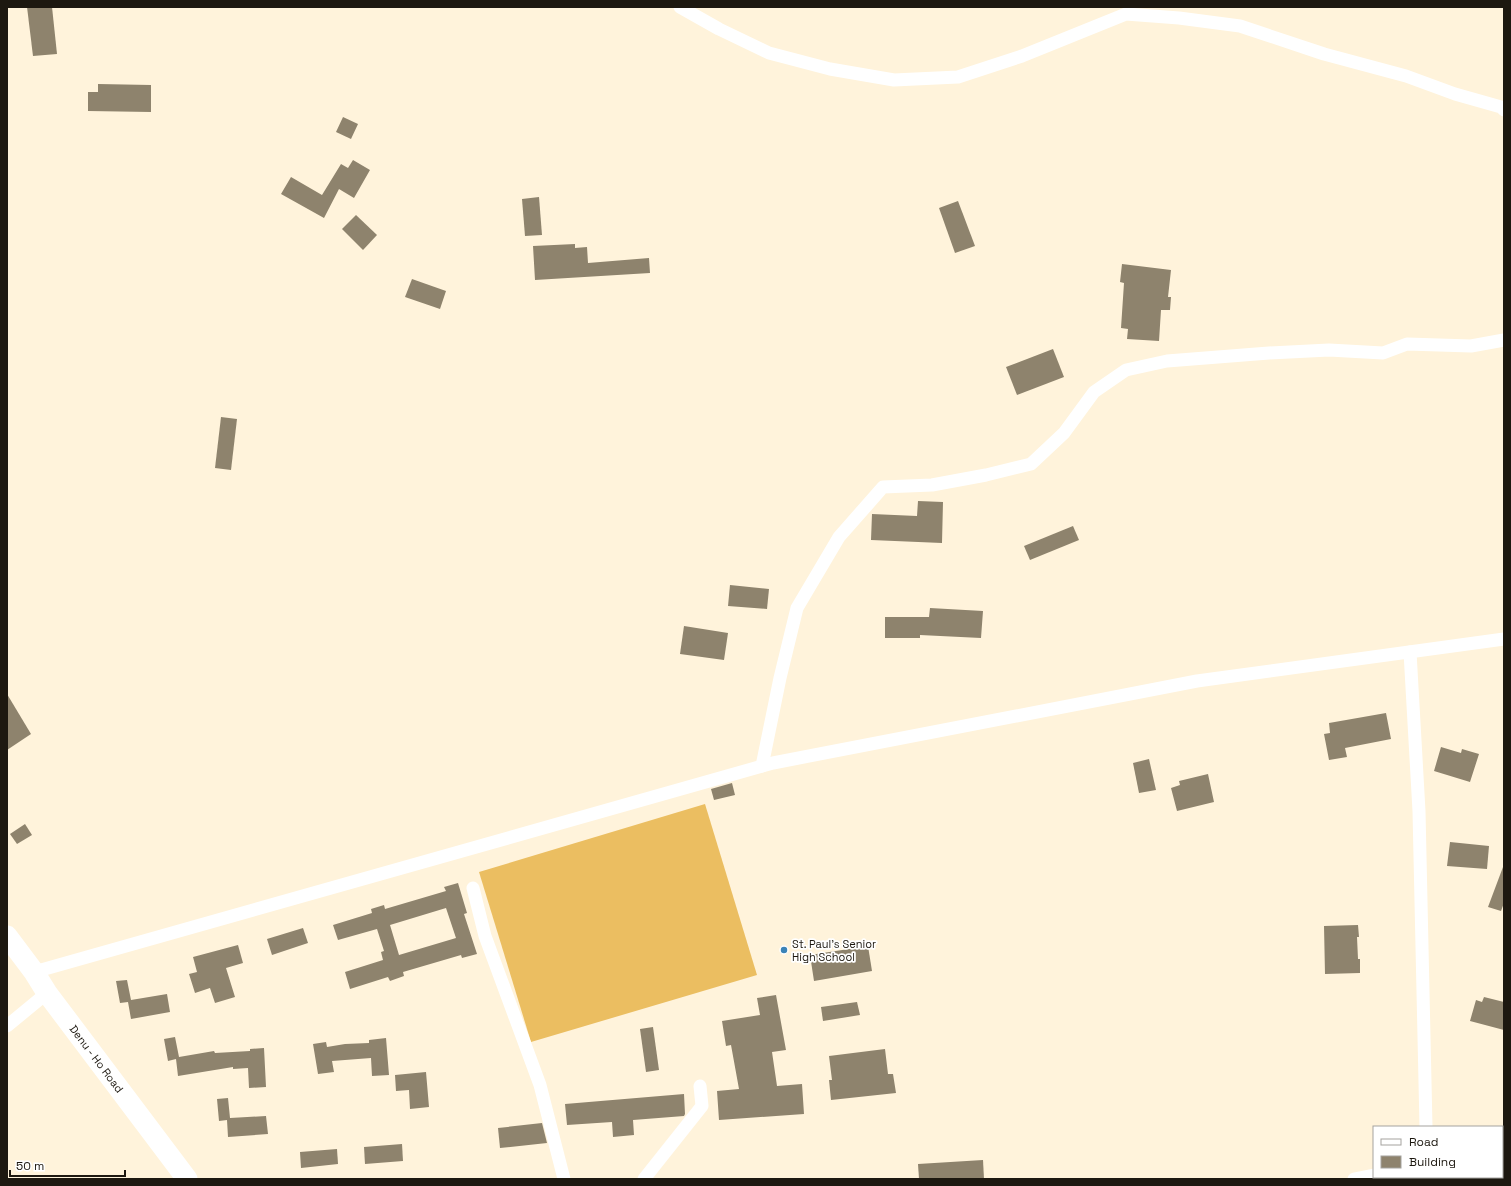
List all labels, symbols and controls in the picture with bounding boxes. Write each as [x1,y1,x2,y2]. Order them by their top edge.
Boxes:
place label: St. Paul's Senior High School [792,937,876,964]
marker: St. Paul's Senior High School [779,945,789,955]
street label: Denu - Ho Road [66,1022,126,1095]
legend [1373,1126,1503,1178]
text: Road [1409,1134,1438,1150]
scale bar [10,1152,125,1178]
text: Building [1409,1154,1456,1170]
text: 50 m [16,1158,44,1174]

